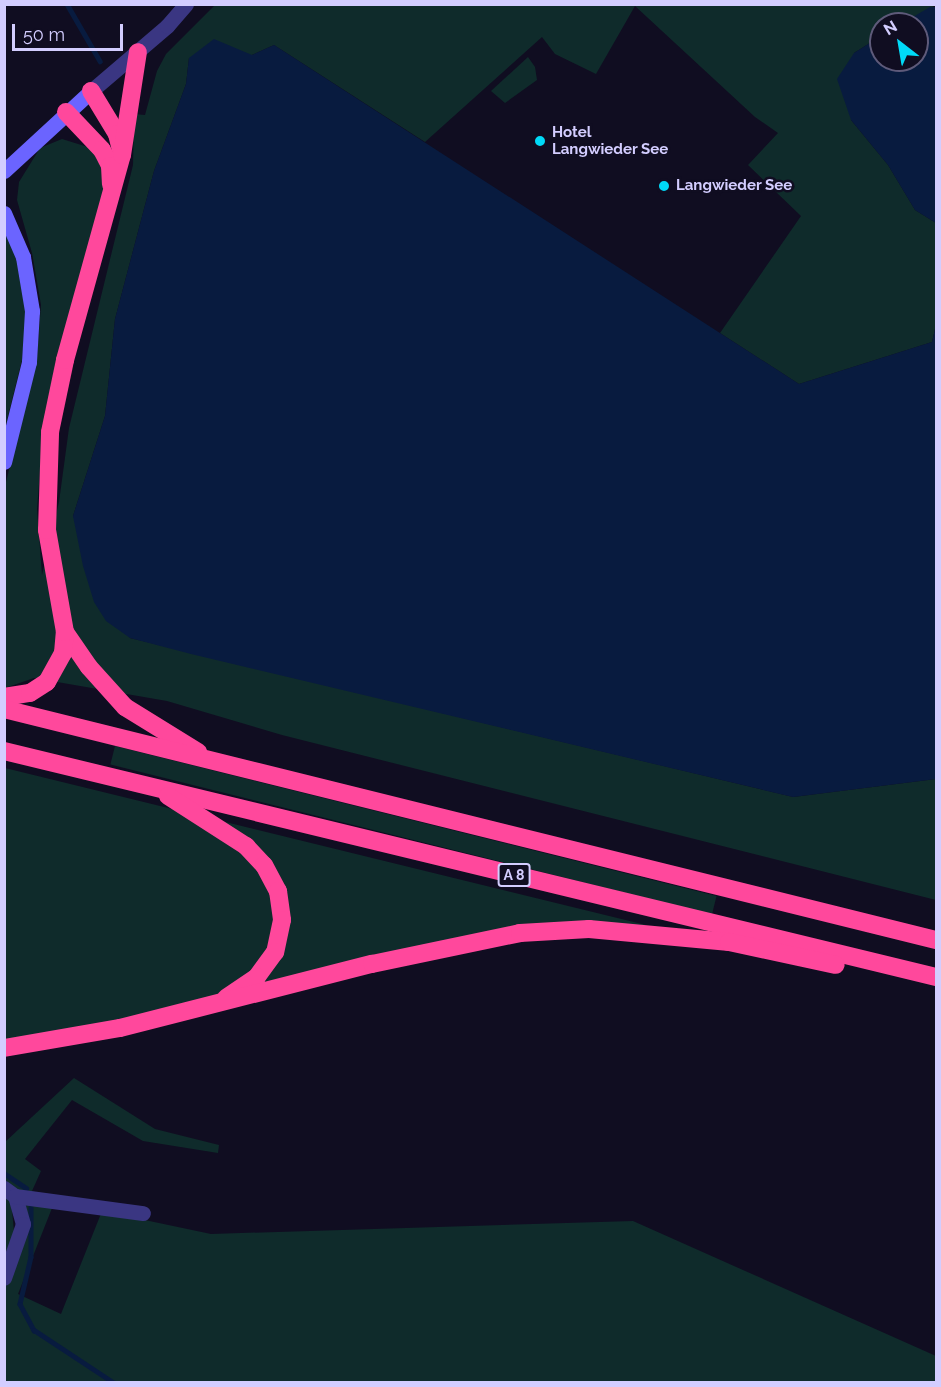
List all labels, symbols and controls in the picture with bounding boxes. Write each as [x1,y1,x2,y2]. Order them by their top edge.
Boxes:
scale bar [15,12,126,50]
north arrow [869,12,929,72]
text: N [880,17,901,39]
text: 50 m [23,24,65,45]
place label: Hotel Langwieder See [552,123,669,158]
marker: Hotel Langwieder See [533,134,547,148]
place label: Langwieder See [676,177,793,195]
marker: Langwieder See [657,179,671,193]
road number: A 8 [496,864,532,886]

